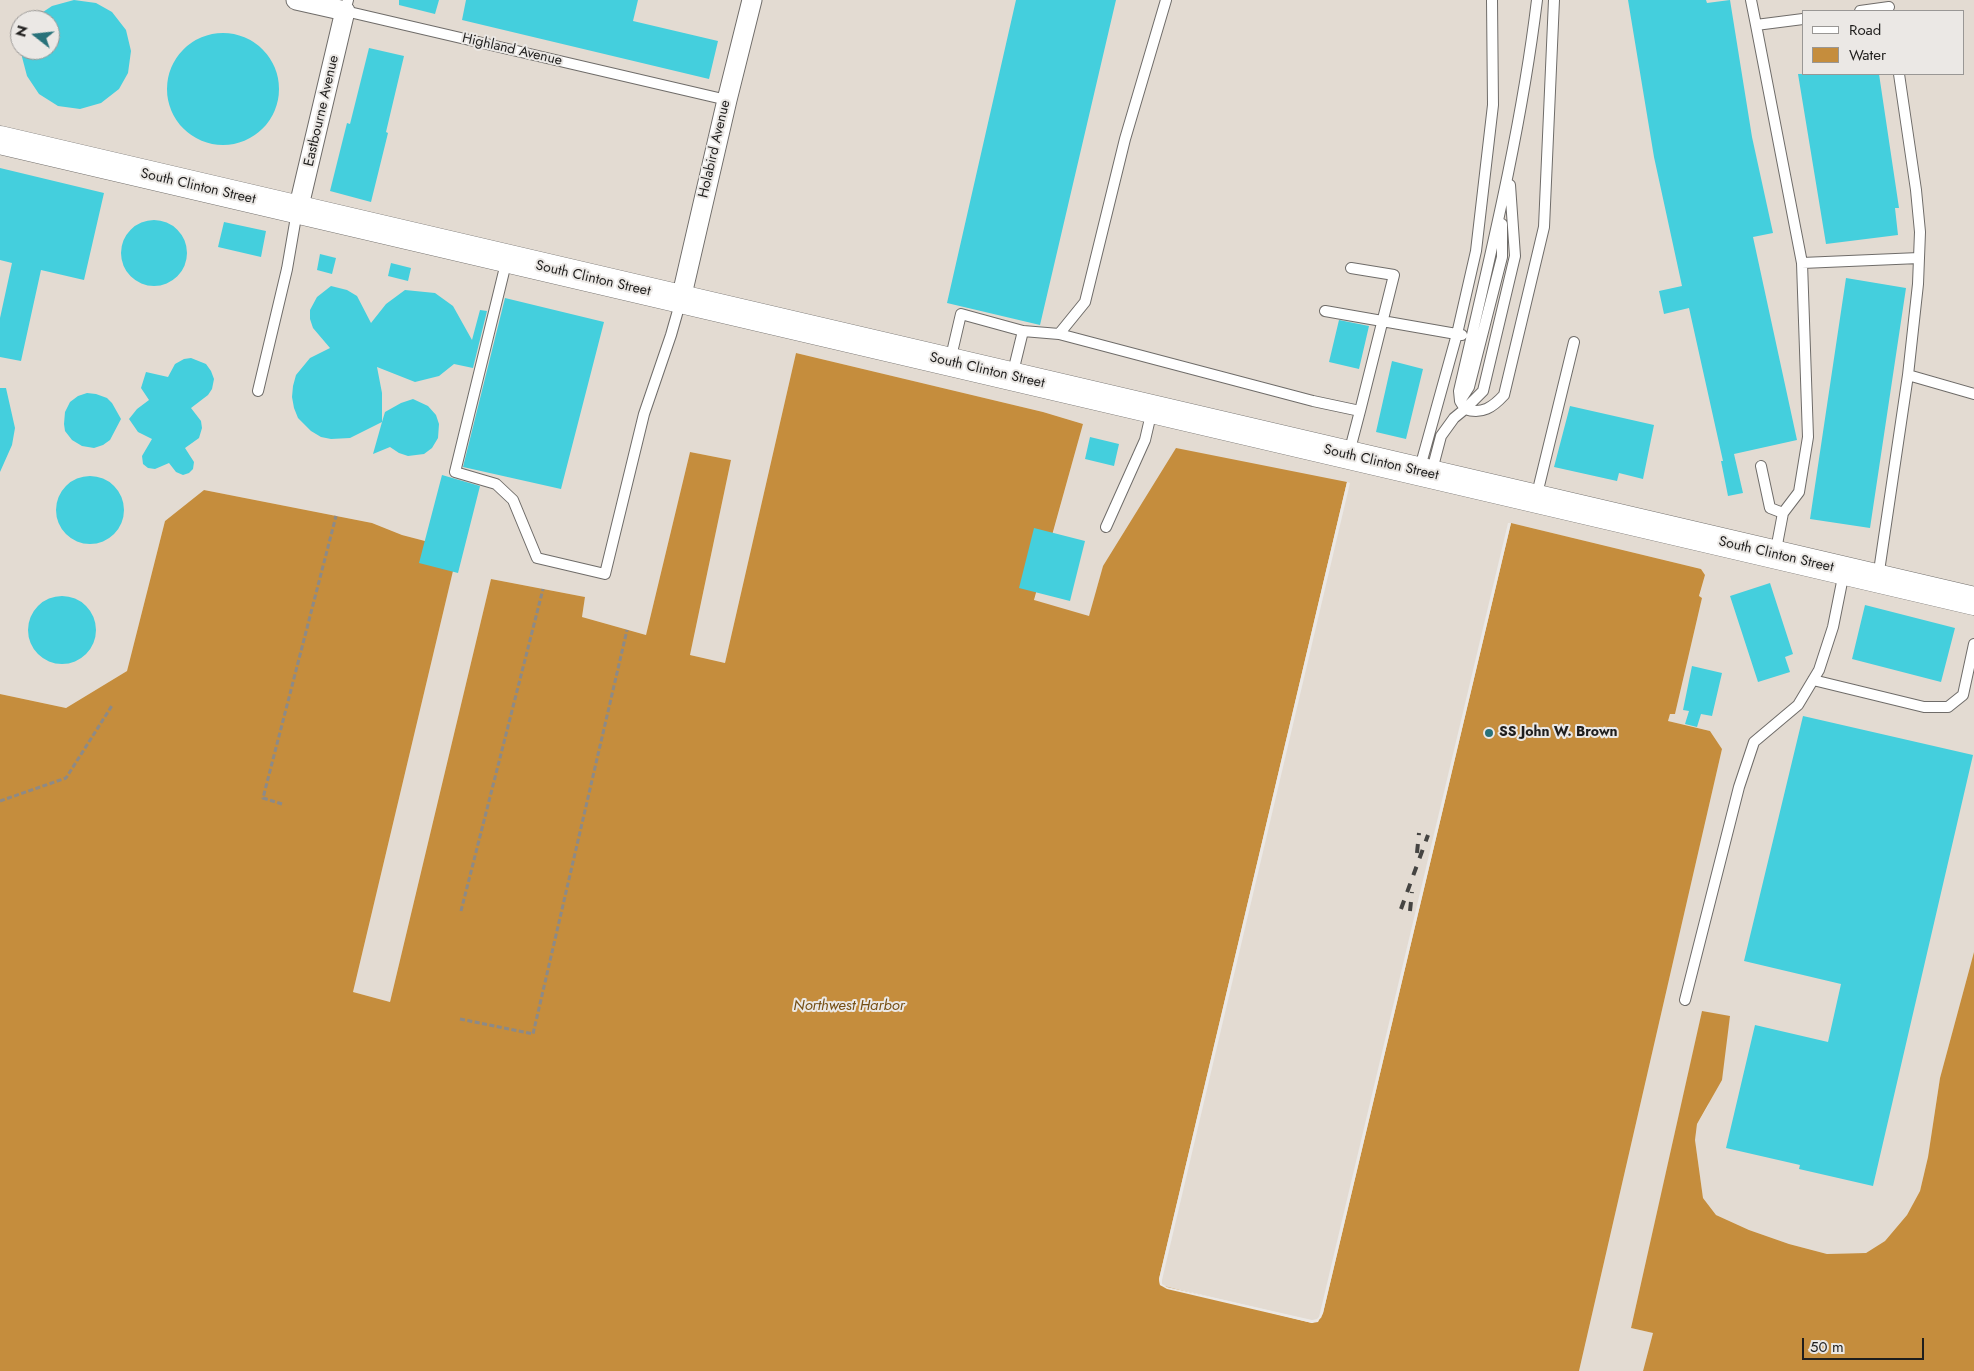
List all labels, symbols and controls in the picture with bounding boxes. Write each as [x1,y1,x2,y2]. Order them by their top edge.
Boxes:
north arrow [10,10,60,60]
legend [1802,10,1964,75]
text: Road [1849,19,1881,41]
text: N [10,23,33,39]
street label: Highland Avenue [460,30,564,70]
text: Water [1849,44,1886,66]
street label: Eastbourne Avenue [301,54,343,168]
street label: Holabird Avenue [696,98,734,200]
street label: South Clinton Street [139,166,257,208]
street label: South Clinton Street [534,258,652,300]
street label: South Clinton Street [928,350,1046,392]
street label: South Clinton Street [1322,442,1440,484]
street label: South Clinton Street [1717,534,1835,576]
place label: SS John W. Brown [1499,725,1618,741]
marker: SS John W. Brown [1483,727,1495,739]
water label: Northwest Harbor [793,997,905,1015]
scale bar [1804,1328,1926,1360]
text: 50 m [1810,1336,1844,1358]

